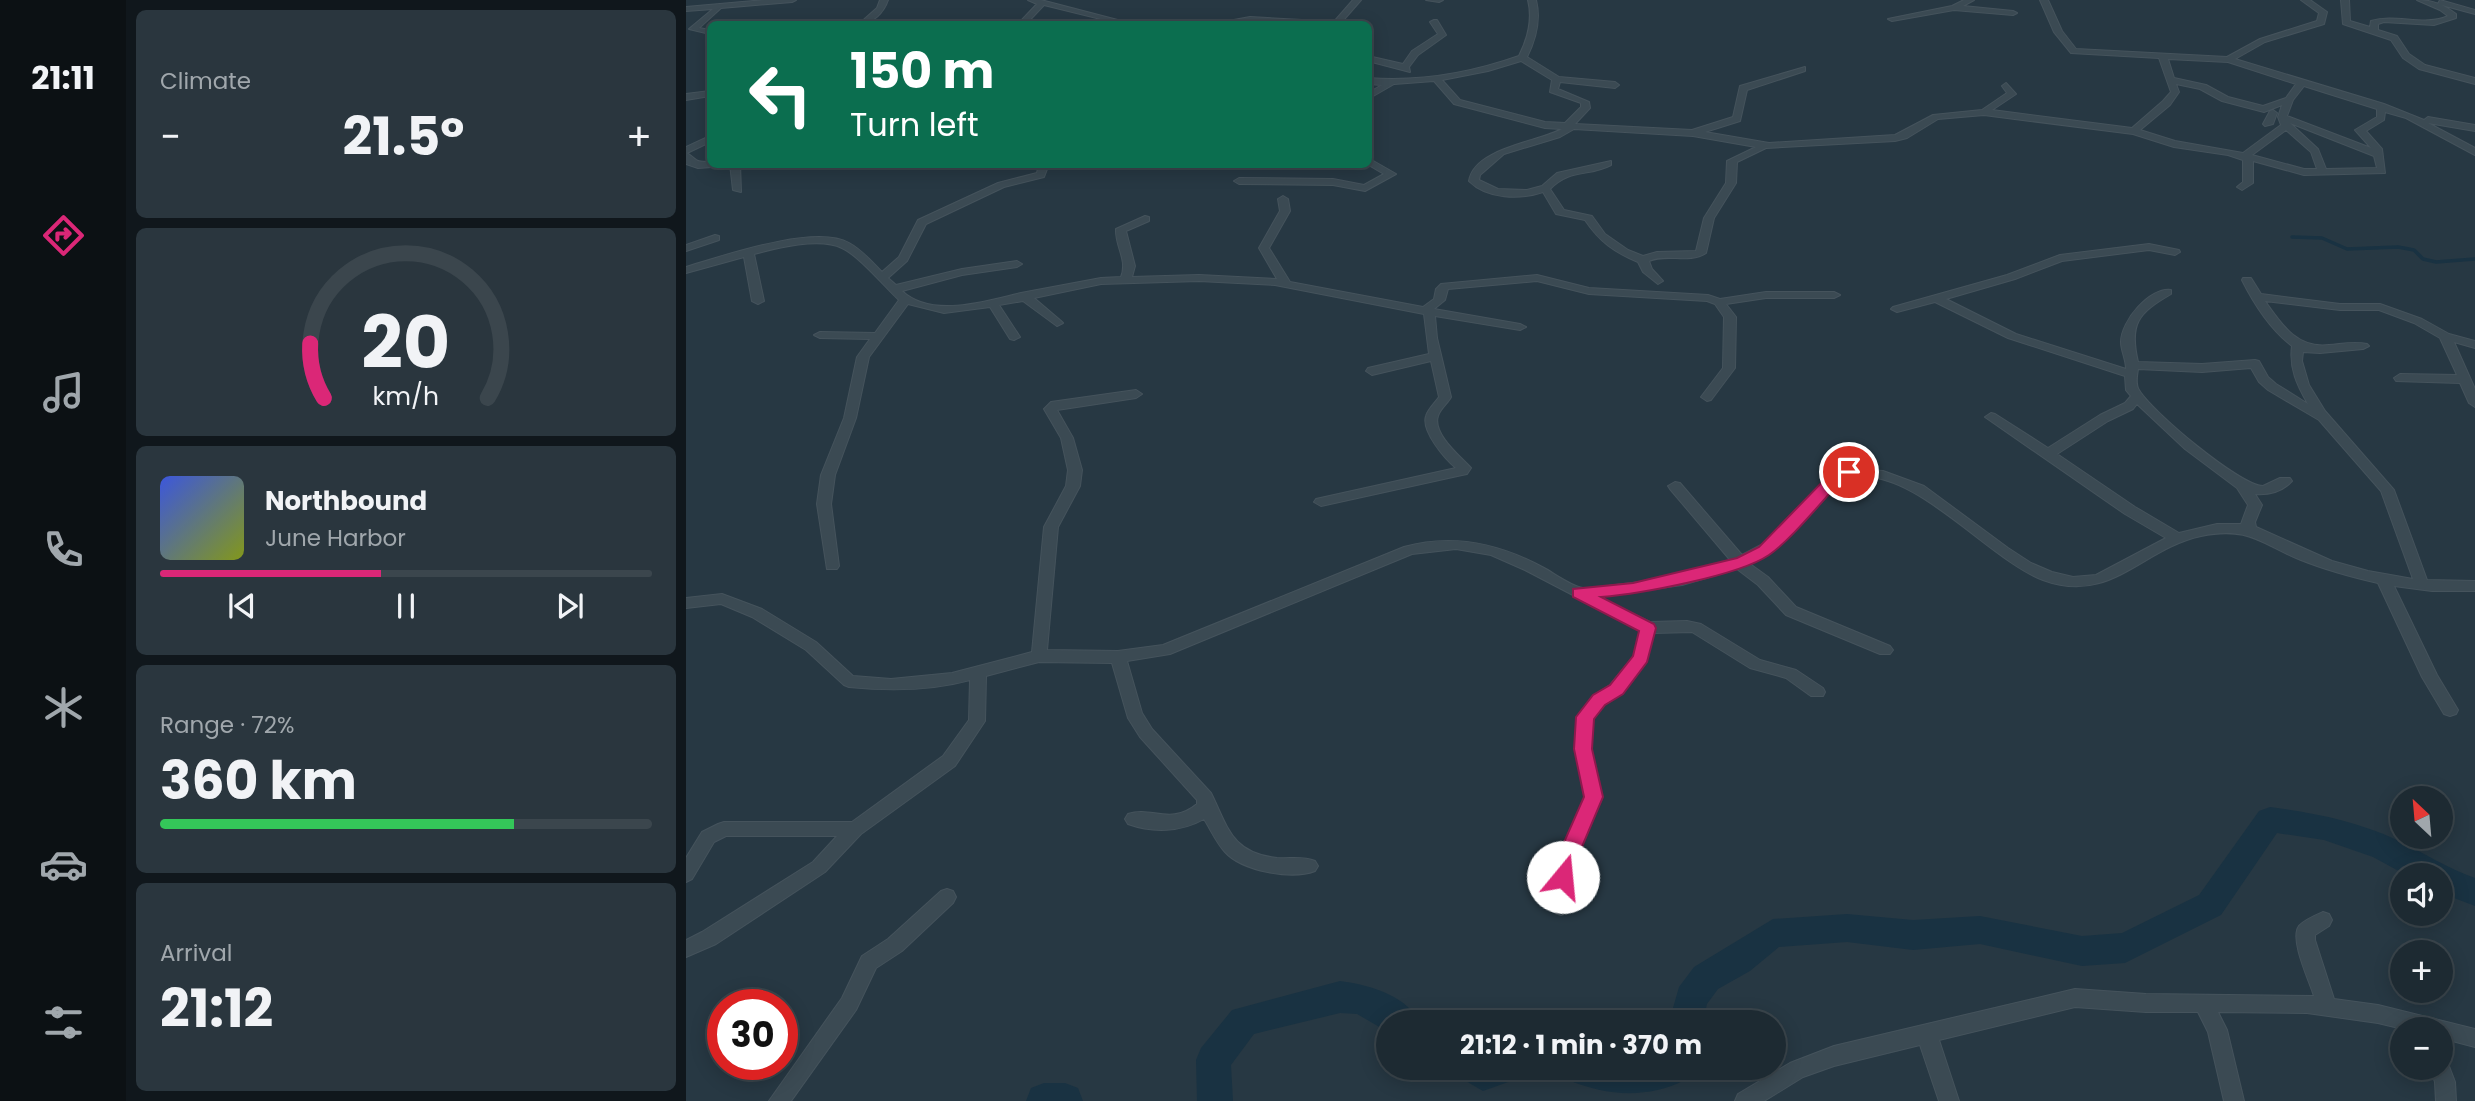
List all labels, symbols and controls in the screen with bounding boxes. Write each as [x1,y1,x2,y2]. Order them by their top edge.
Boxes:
text: 150 m [850,37,995,105]
icon: left [735,49,826,140]
text: 21:11 [31,55,95,100]
text: Climate [160,65,251,97]
text: 21.5° [343,100,464,173]
text: Turn left [850,102,979,147]
text: − [160,110,181,163]
text: + [626,110,652,163]
icon: directions [39,211,88,260]
text: 20 [361,293,451,394]
icon: music [39,368,88,417]
text: km/h [373,379,439,414]
pin [1819,442,1879,502]
icon: arrive [1830,453,1868,491]
text: Northbound [265,483,427,519]
text: June Harbor [265,522,406,554]
icon: phone [39,525,88,574]
icon: previous [223,587,261,625]
icon: pause [387,587,425,625]
icon: next [551,587,589,625]
icon: climate [39,683,88,732]
text: Range · 72% [160,709,294,741]
text: 360 km [160,744,357,817]
north arrow [2390,786,2454,849]
map controls [2390,786,2453,1080]
icon: car [39,840,88,889]
position arrow [1526,840,1600,914]
button: sound [2390,863,2453,926]
text: Arrival [160,937,232,969]
button: + [2390,940,2453,1003]
text: 21:12 [160,972,273,1045]
speed limit sign: 30 [707,989,798,1080]
icon: filters [39,998,88,1047]
button: − [2390,1017,2453,1080]
text: 21:12 · 1 min · 370 m [1460,1027,1702,1063]

